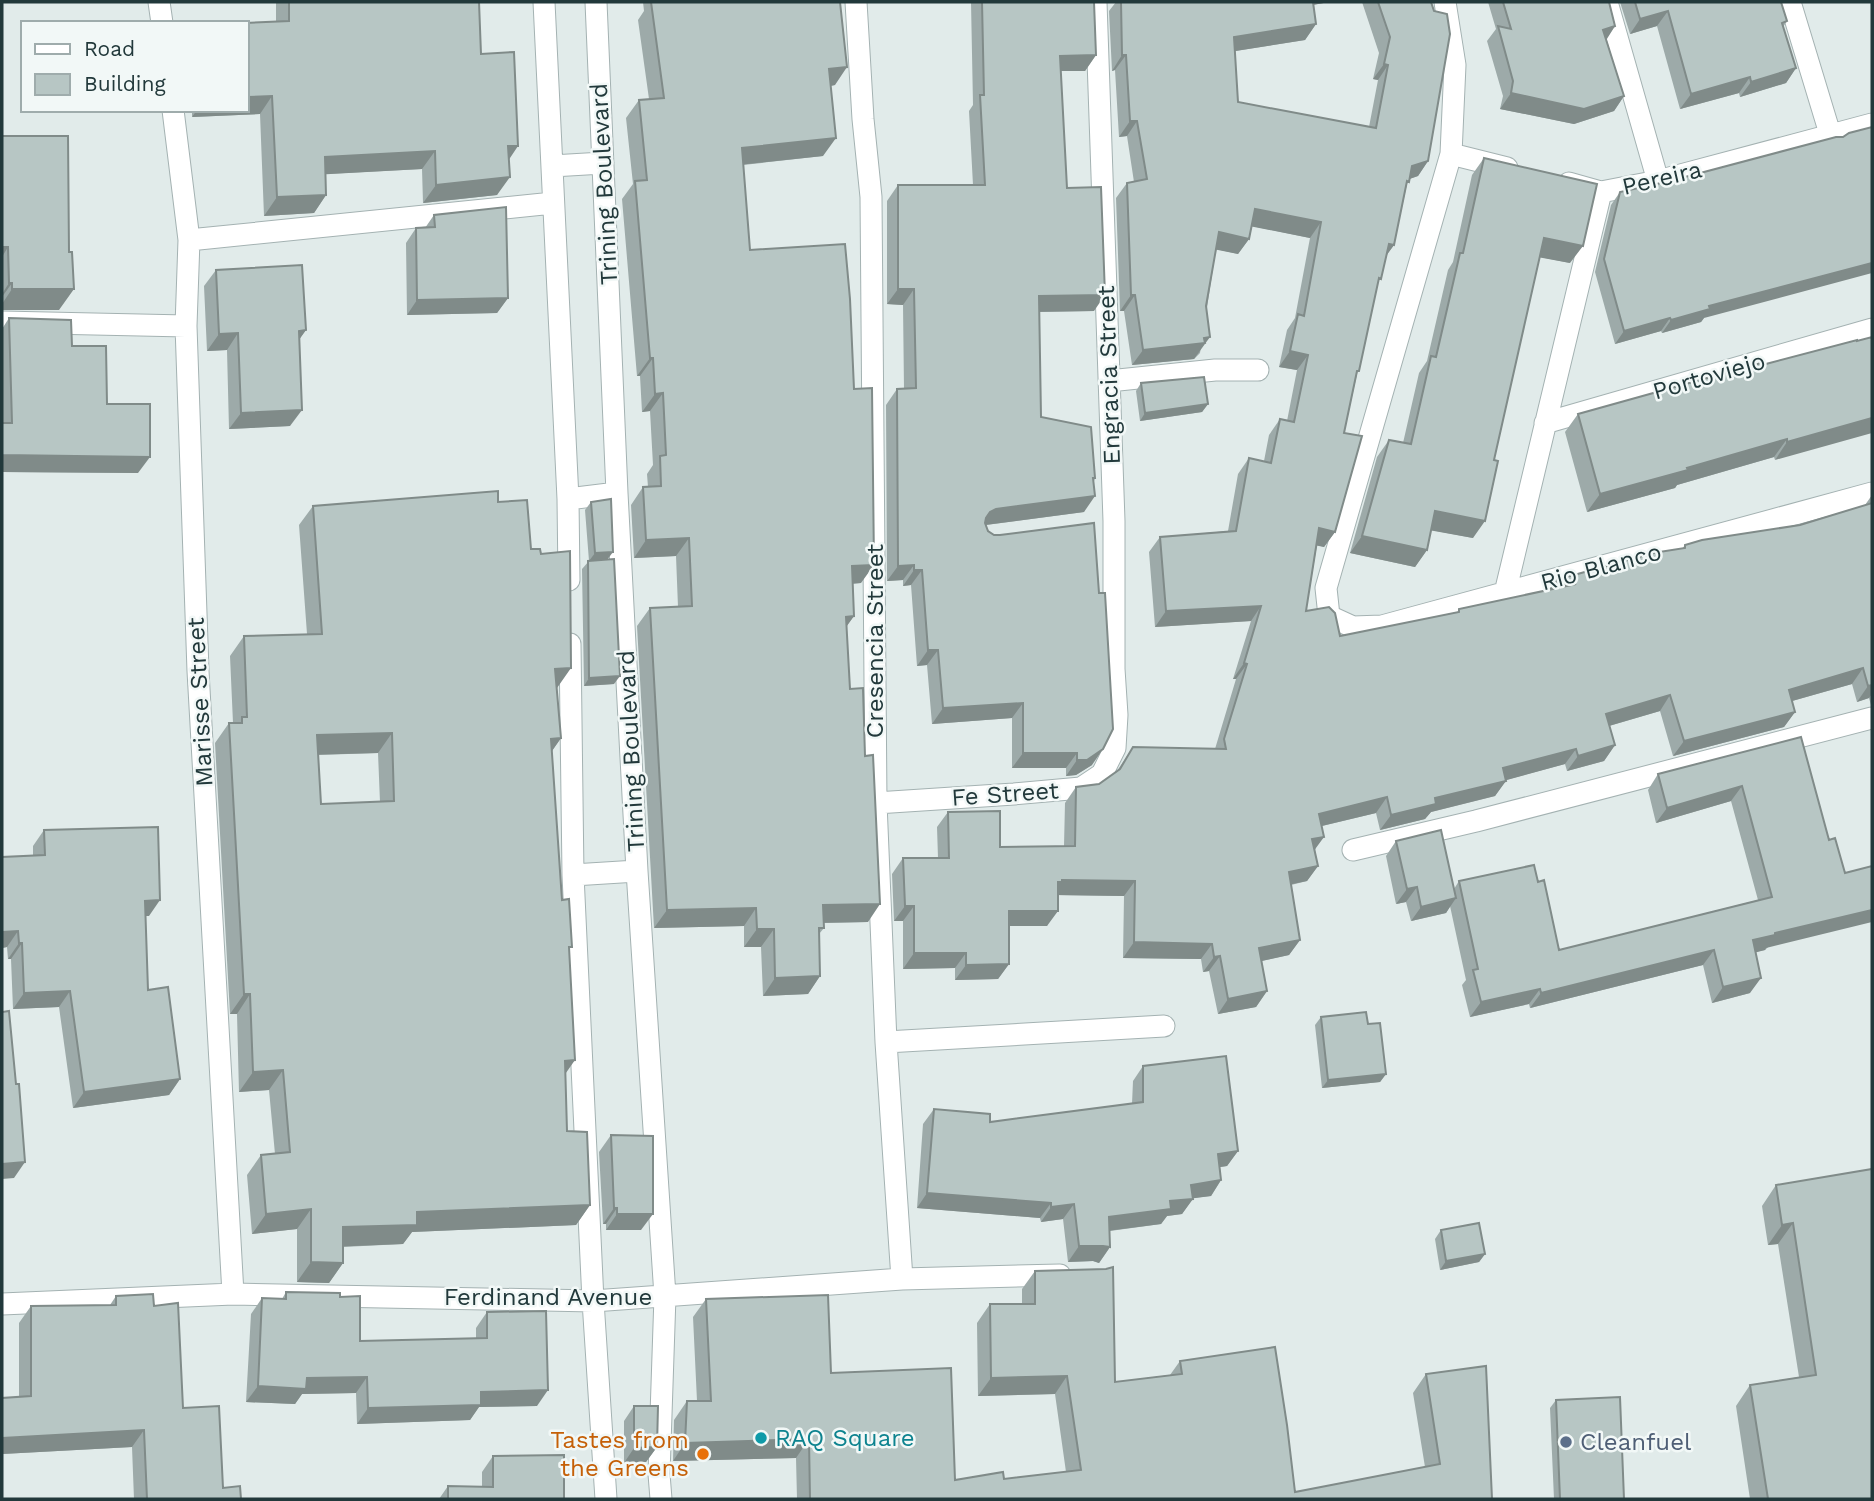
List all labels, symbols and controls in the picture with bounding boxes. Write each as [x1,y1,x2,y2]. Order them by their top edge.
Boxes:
legend [21,21,248,112]
text: Road [84,36,135,61]
text: Building [84,71,166,96]
street label: Trining Boulevard [585,82,623,286]
street label: Pereira [1619,155,1705,201]
street label: Engracia Street [1092,285,1126,465]
street label: Portoviejo [1649,347,1769,405]
street label: Rio Blanco [1537,537,1665,597]
street label: Cresencia Street [861,544,889,738]
street label: Marisse Street [182,617,218,787]
street label: Trining Boulevard [612,649,650,853]
street label: Fe Street [950,776,1060,812]
street label: Ferdinand Avenue [444,1283,652,1311]
place label: RAQ Square [775,1424,915,1452]
place label: Tastes from the Greens [550,1426,689,1482]
place label: Cleanfuel [1580,1428,1692,1456]
marker: RAQ Square [753,1430,769,1446]
marker: Cleanfuel [1558,1434,1574,1450]
marker: Tastes from the Greens [695,1446,711,1462]

